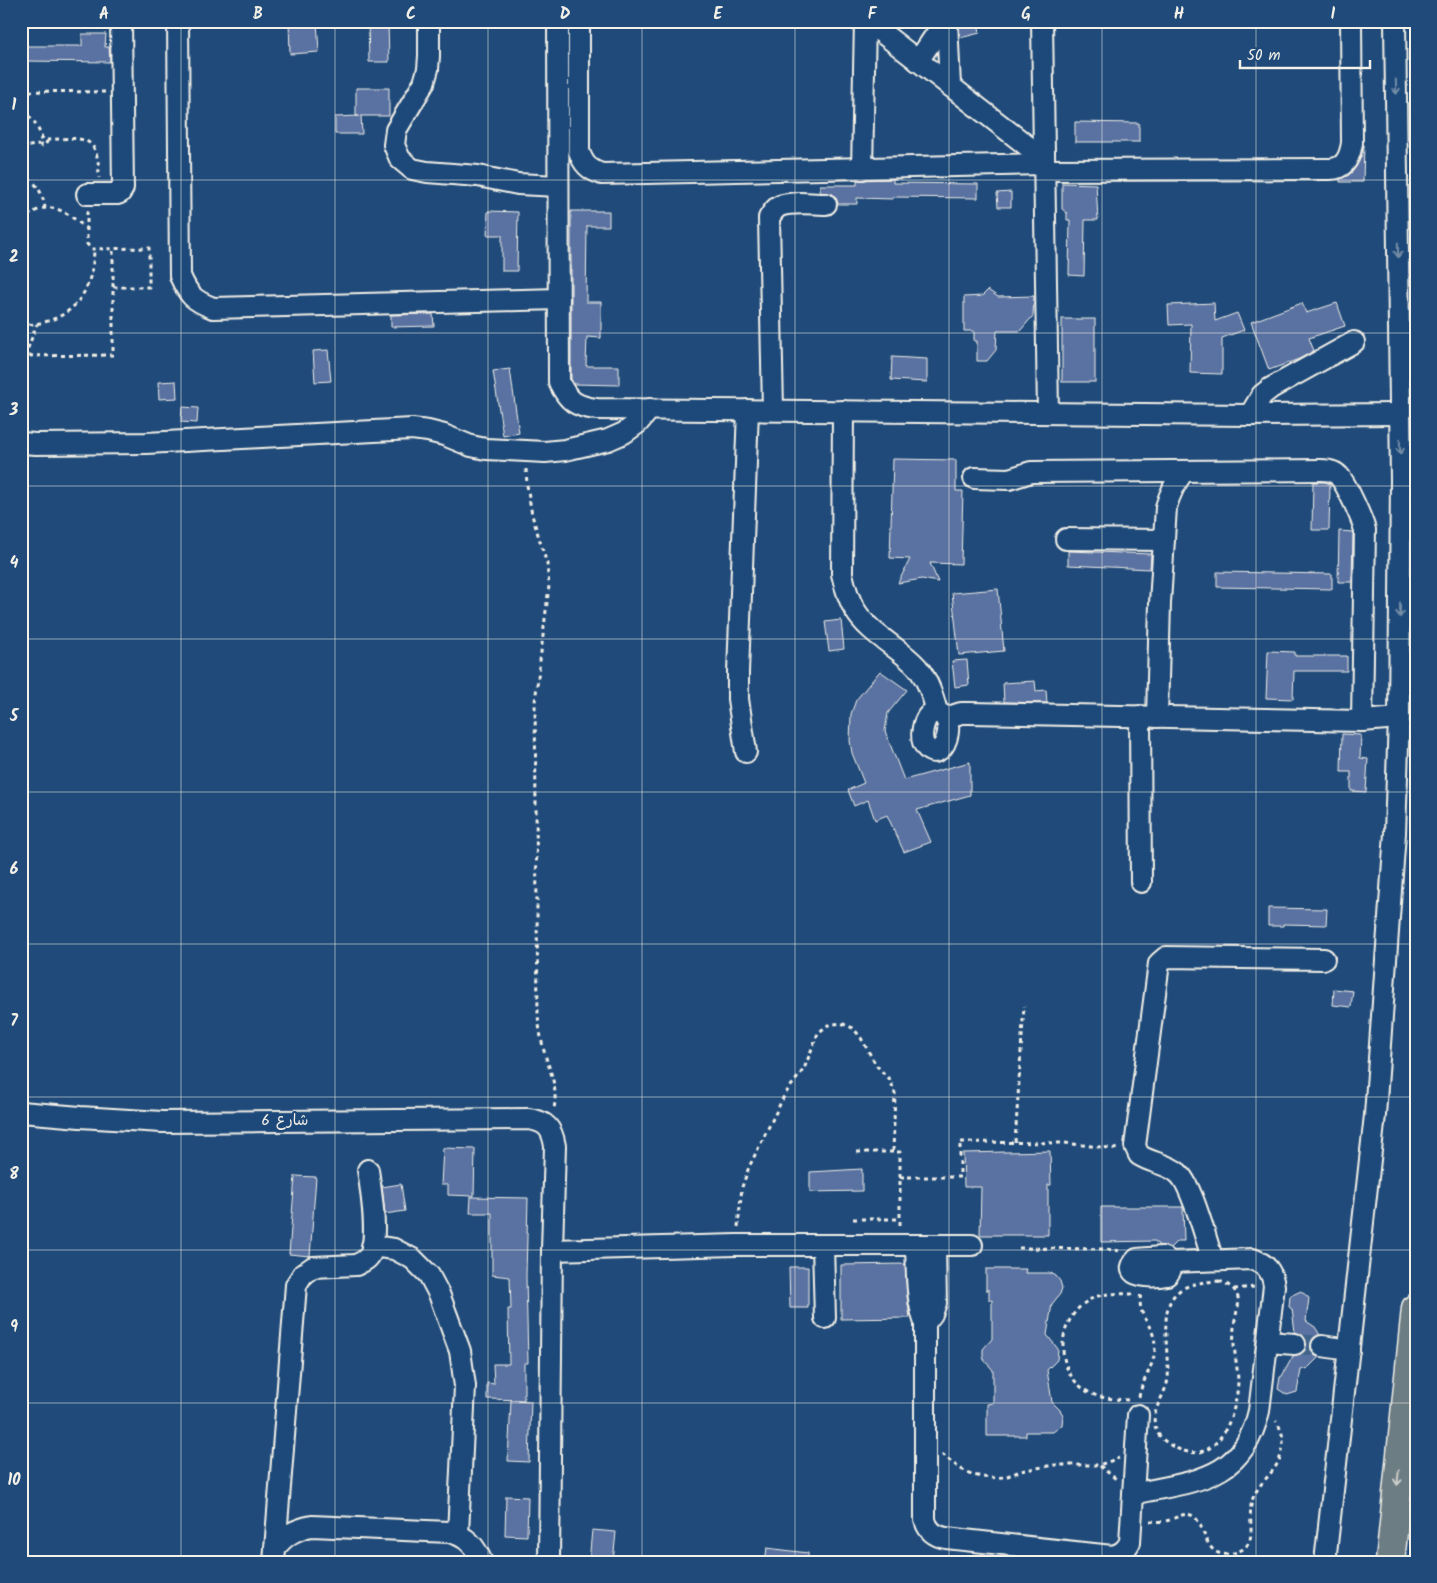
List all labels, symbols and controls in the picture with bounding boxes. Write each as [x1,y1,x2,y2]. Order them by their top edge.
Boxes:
text: A [99,2,109,27]
text: B [253,2,263,27]
text: C [406,2,416,27]
text: D [560,2,571,27]
text: E [714,2,724,27]
text: F [868,2,878,27]
text: G [1021,2,1031,27]
text: H [1174,2,1184,27]
text: I [1331,2,1336,27]
scale bar [1240,38,1370,70]
text: 50 m [1247,44,1281,68]
one-way arrow [1391,79,1401,95]
text: 1 [12,93,17,118]
one-way arrow [1393,242,1403,258]
text: 2 [9,245,19,270]
text: 3 [9,398,19,423]
one-way arrow [1395,439,1405,455]
text: 4 [10,551,19,576]
one-way arrow [1395,602,1405,618]
text: 5 [9,704,20,729]
text: 6 [10,857,19,882]
text: 7 [10,1009,18,1034]
street label: شارع 6 [262,1109,308,1133]
text: 8 [9,1162,19,1187]
text: 9 [10,1315,18,1340]
text: 10 [7,1468,21,1493]
one-way arrow [1393,1470,1403,1486]

